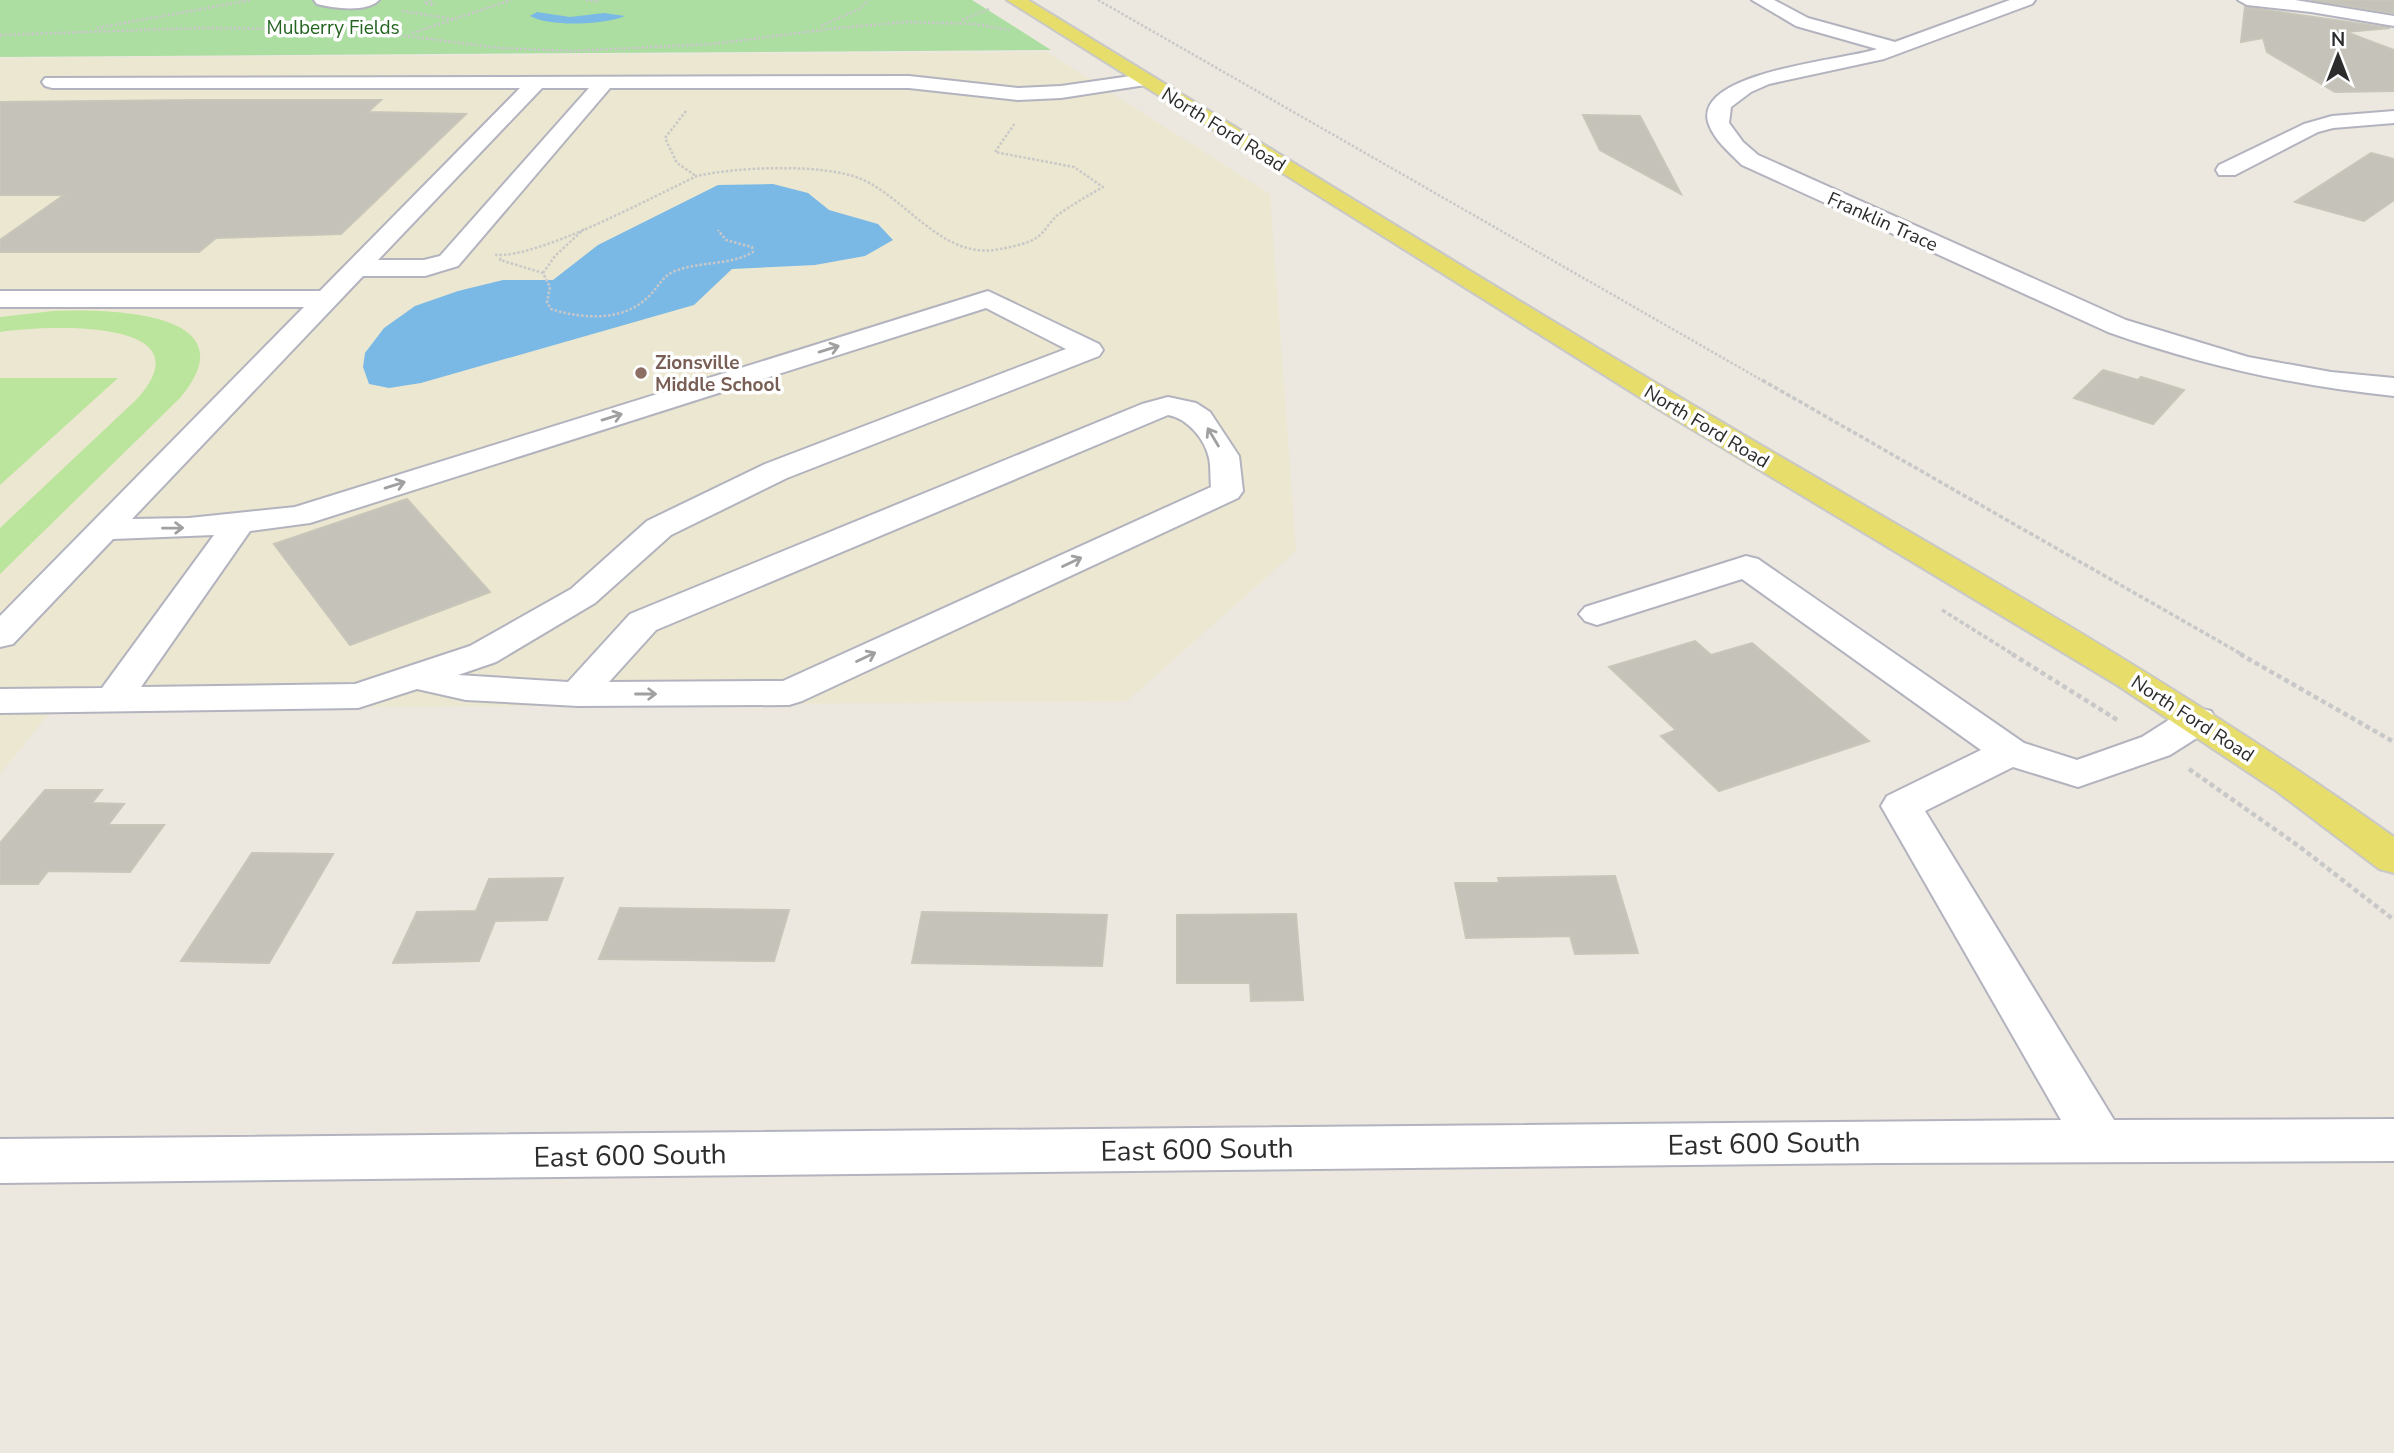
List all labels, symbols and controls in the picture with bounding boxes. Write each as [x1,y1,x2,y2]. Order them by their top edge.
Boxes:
park label: Mulberry Fields [266,15,400,41]
north arrow [2303,21,2373,91]
text: N [2331,27,2345,53]
street label: North Ford Road [1156,81,1290,178]
street label: Franklin Trace [1823,186,1942,258]
one-way arrow [818,342,840,354]
place label: Zionsville Middle School [655,350,781,398]
marker: Zionsville Middle School [633,365,649,381]
street label: North Ford Road [1639,379,1774,474]
one-way arrow [601,410,623,422]
one-way arrow [1206,427,1220,447]
one-way arrow [384,478,406,491]
one-way arrow [161,521,184,535]
one-way arrow [1061,555,1082,568]
one-way arrow [855,650,876,663]
street label: North Ford Road [2126,669,2259,768]
one-way arrow [634,687,657,700]
street label: East 600 South [1667,1123,1861,1165]
street label: East 600 South [1100,1129,1294,1171]
street label: East 600 South [533,1135,727,1177]

